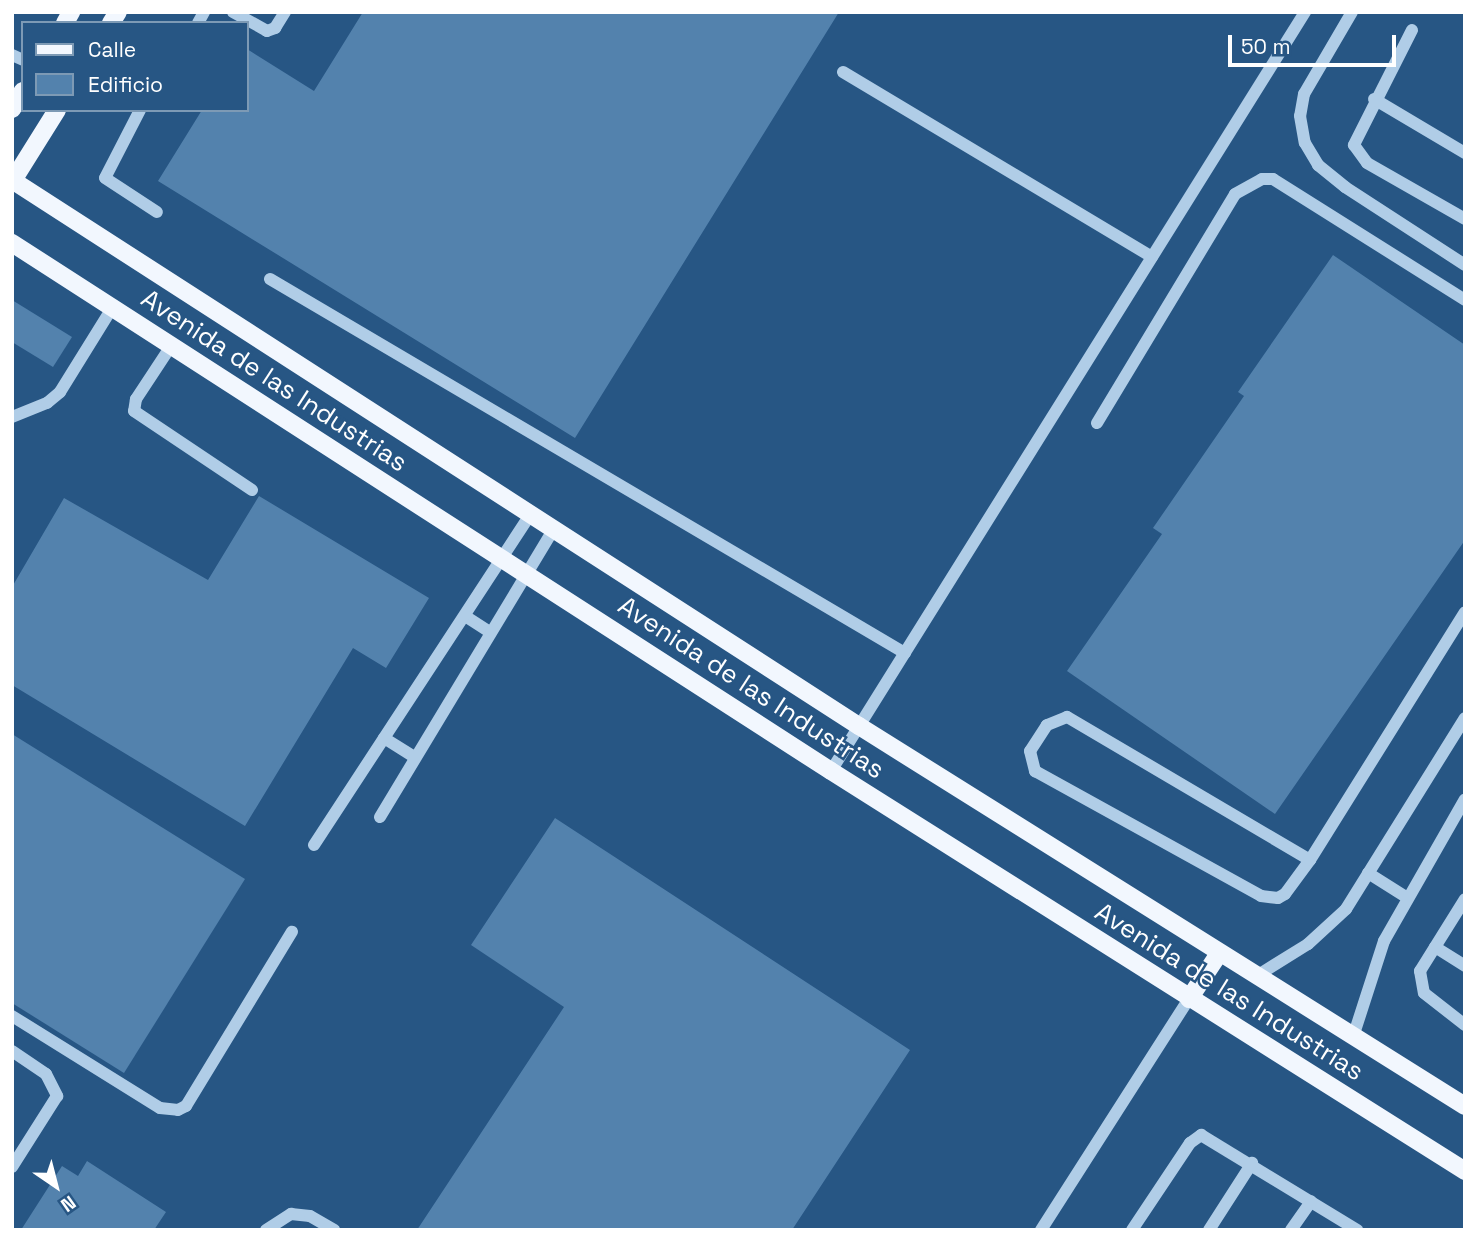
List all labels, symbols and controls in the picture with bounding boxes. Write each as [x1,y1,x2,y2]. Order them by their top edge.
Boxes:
legend [21,21,248,112]
scale bar [1232,21,1400,65]
text: 50 m [1241,33,1291,60]
text: Calle [88,36,136,63]
text: Edificio [88,71,163,98]
street label: Avenida de las Industrias [135,283,413,479]
street label: Avenida de las Industrias [612,590,890,786]
street label: Avenida de las Industrias [1089,896,1369,1088]
north arrow [21,1151,91,1221]
text: N [56,1190,81,1217]

